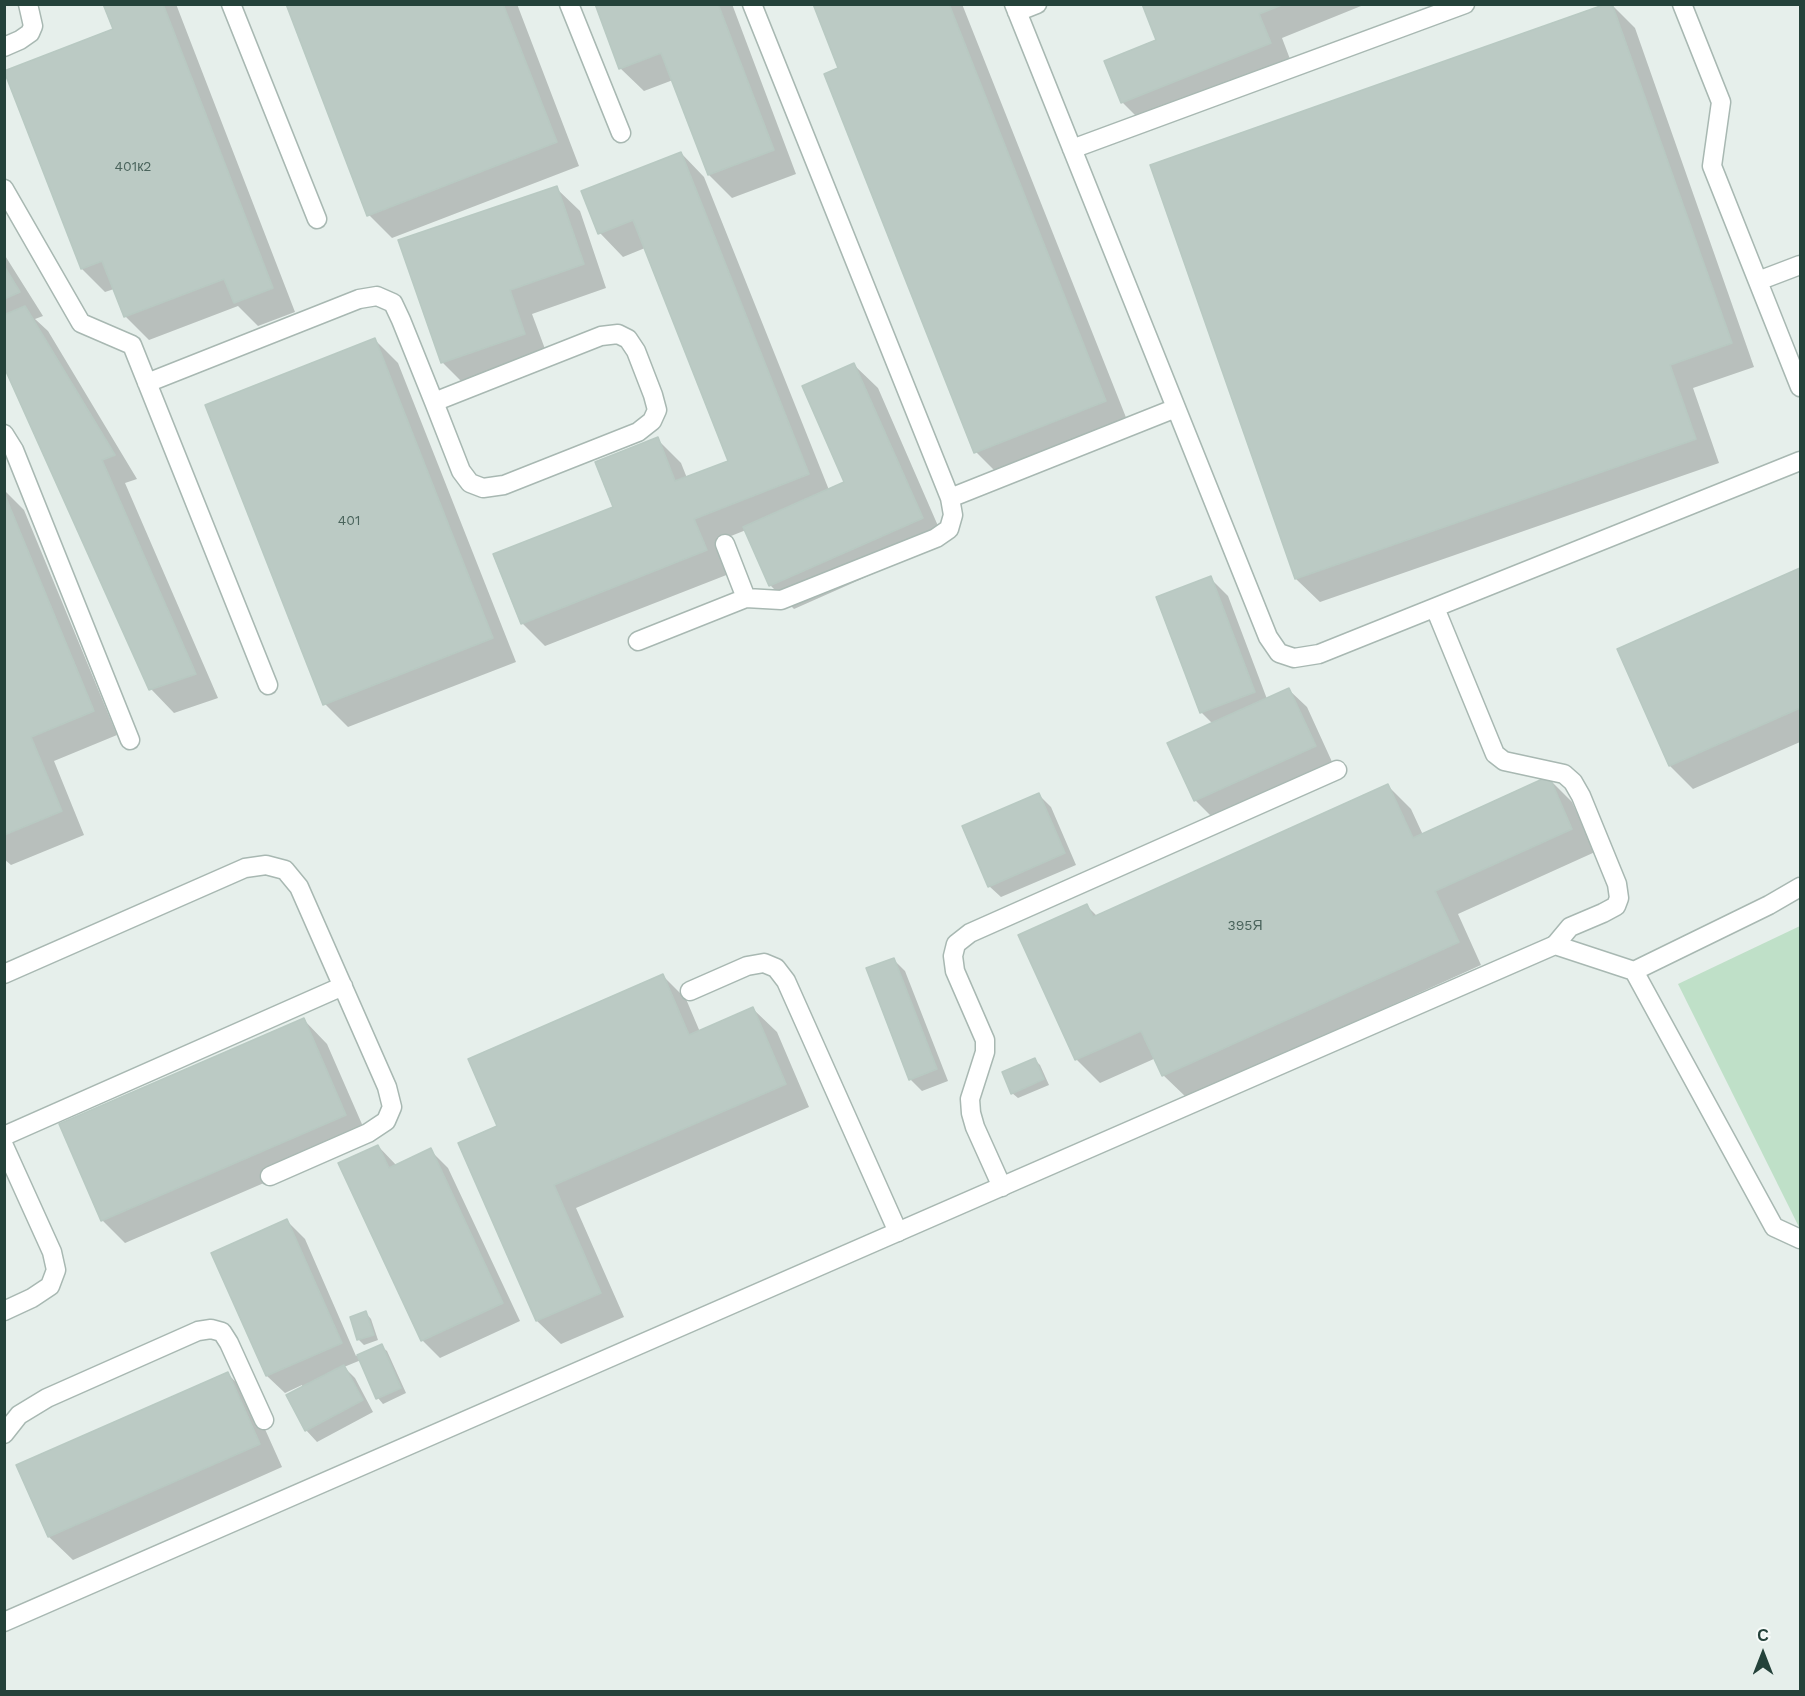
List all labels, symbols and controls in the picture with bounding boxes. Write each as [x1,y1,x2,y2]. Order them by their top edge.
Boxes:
house number: 401к2 [114,159,152,175]
house number: 401 [338,513,360,529]
house number: 395Я [1227,918,1263,934]
north arrow [1733,1624,1793,1684]
text: С [1757,1626,1769,1645]

